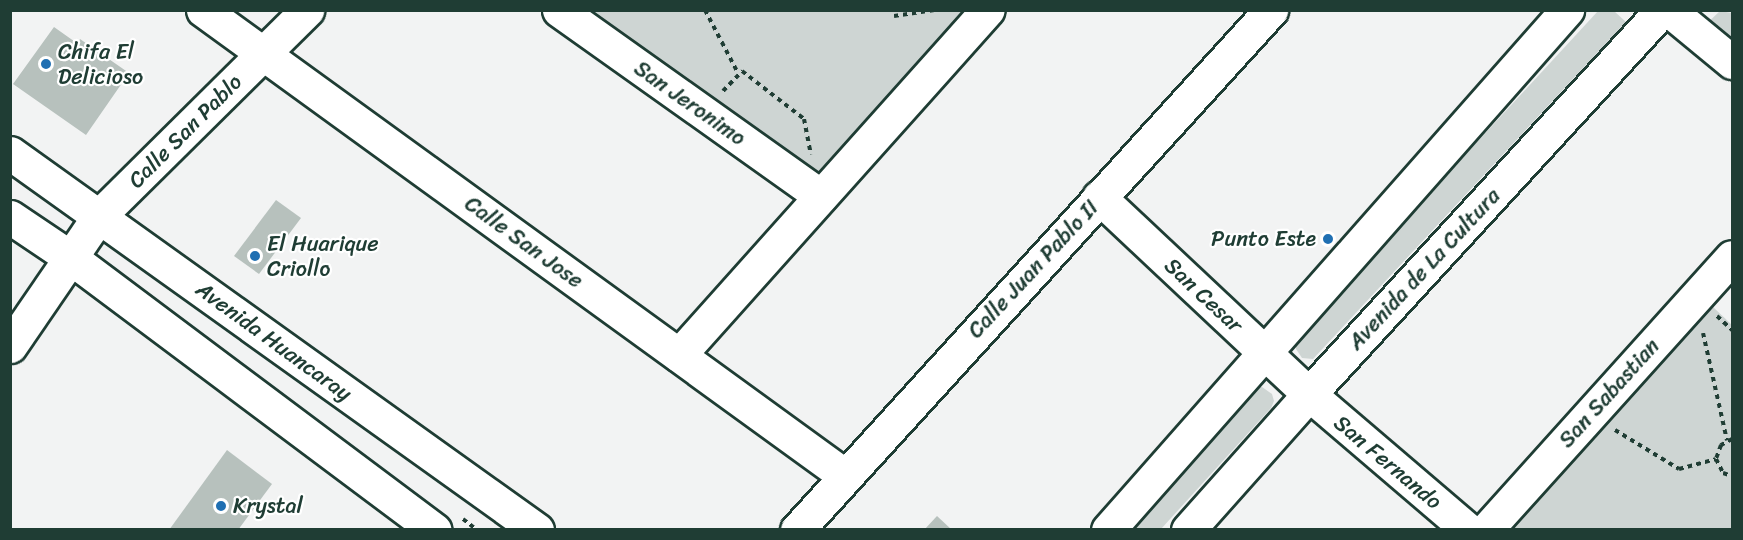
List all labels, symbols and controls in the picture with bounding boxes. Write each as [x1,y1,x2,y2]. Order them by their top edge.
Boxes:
place label: Chifa El Delicioso [58,38,143,90]
street label: San Jeronimo [629,55,751,151]
marker: Chifa El Delicioso [39,57,53,71]
street label: Calle San Pablo [122,68,248,194]
street label: Avenida de La Cultura [1342,183,1506,355]
street label: Calle San Jose [460,190,588,294]
street label: Calle Juan Pablo II [962,194,1104,344]
place label: Punto Este [1209,226,1316,252]
place label: El Huarique Criollo [267,230,379,282]
marker: Punto Este [1321,232,1335,246]
marker: El Huarique Criollo [248,249,262,263]
street label: San Cesar [1159,252,1249,338]
street label: Avenida Huancaray [191,276,357,406]
street label: San Sabastian [1553,333,1665,453]
street label: San Fernando [1329,409,1447,515]
place label: Krystal [233,493,303,519]
marker: Krystal [214,499,228,513]

